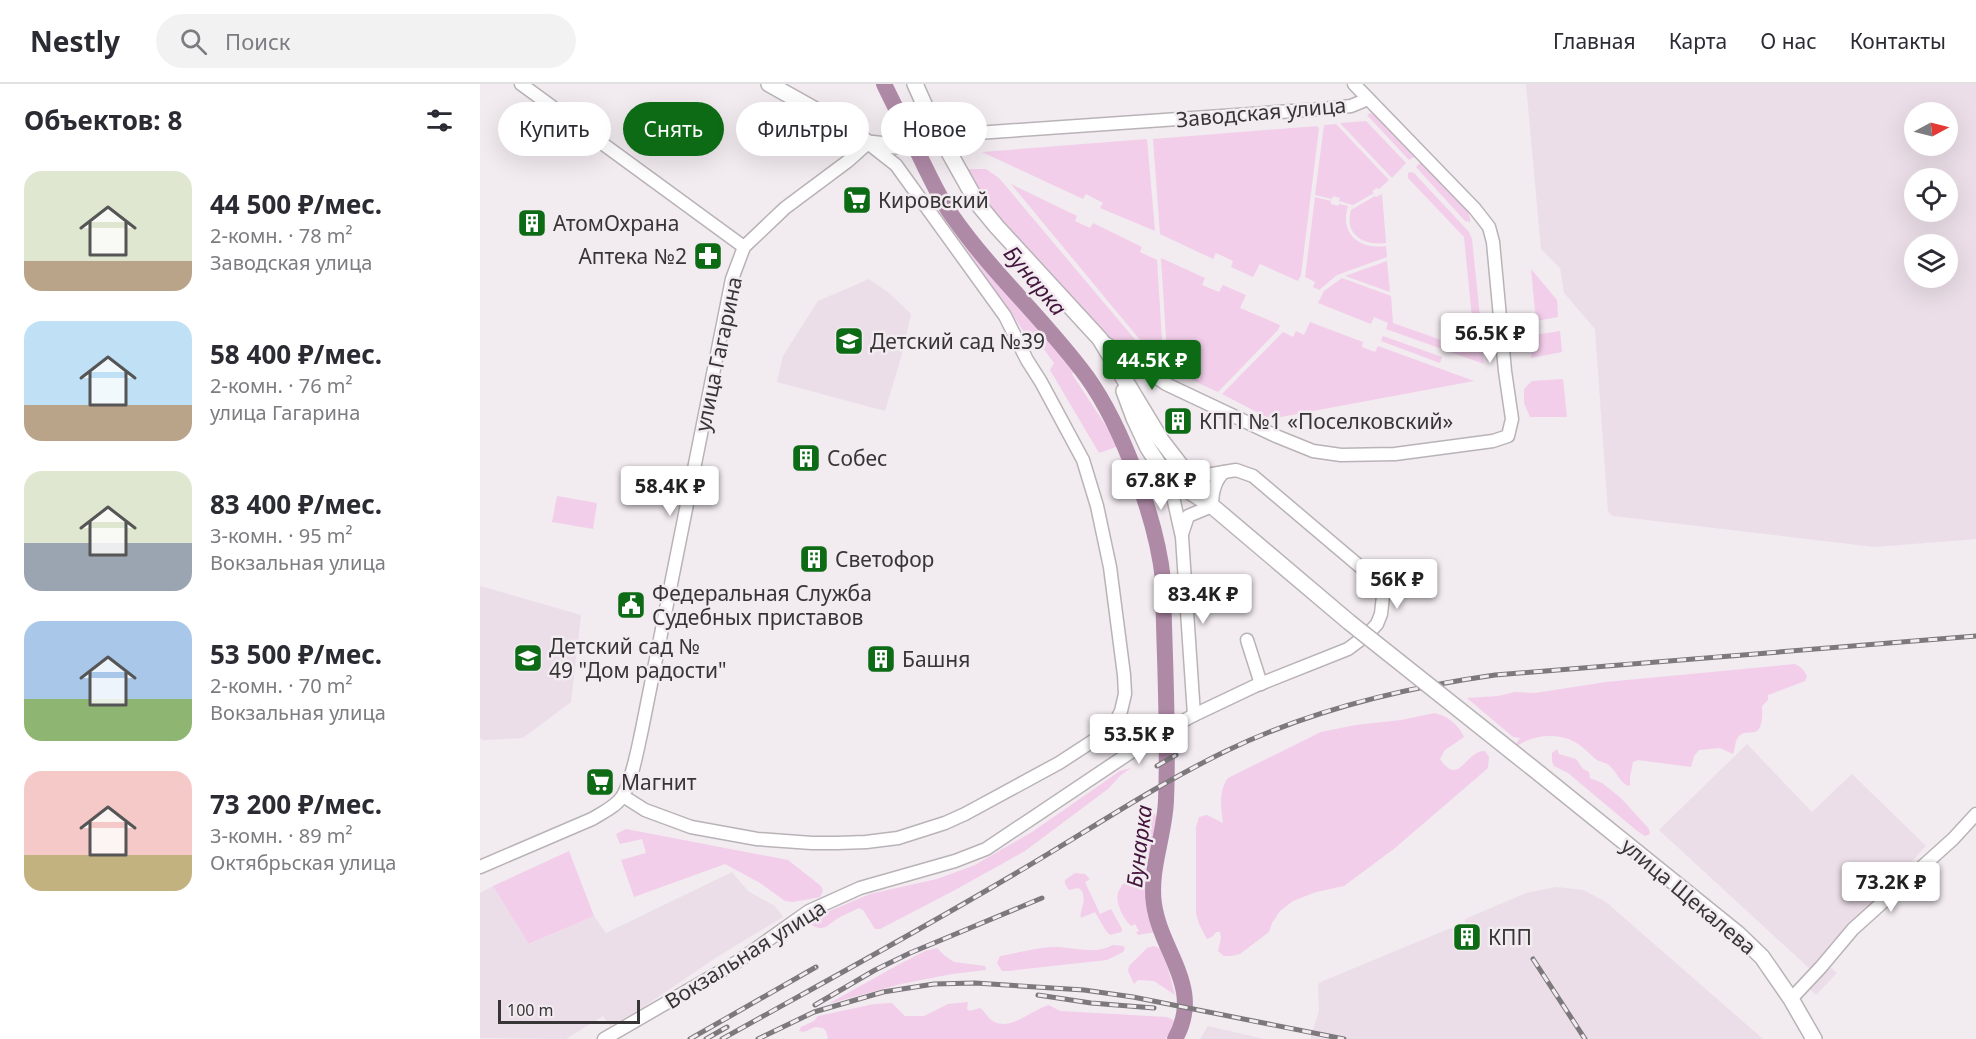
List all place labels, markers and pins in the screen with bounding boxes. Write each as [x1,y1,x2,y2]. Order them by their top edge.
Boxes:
supermarket icon: Кировский [841,184,873,216]
place label: Кировский [878,186,989,214]
building icon: АтомОхрана [516,207,548,239]
place label: АтомОхрана [553,209,679,237]
pharmacy icon: Аптека №2 [692,240,724,272]
place label: Аптека №2 [578,242,687,270]
pin: 56.5K ₽ [1435,313,1545,364]
school or university icon: Детский сад №39 [833,325,865,357]
place label: Детский сад №39 [870,327,1045,355]
pin: 44.5K ₽ [1097,340,1207,391]
building icon: КПП №1 «Поселковский» [1162,405,1194,437]
place label: КПП №1 «Поселковский» [1199,407,1453,435]
building icon: Собес [790,442,822,474]
place label: Собес [827,444,887,472]
pin: 67.8K ₽ [1106,460,1216,511]
pin: 58.4K ₽ [615,466,725,517]
building icon: Светофор [798,543,830,575]
place label: Светофор [835,545,934,573]
pin: 56K ₽ [1355,559,1439,610]
pin: 83.4K ₽ [1148,574,1258,625]
place label: Федеральная Служба Судебных приставов [652,579,872,631]
public building icon: Федеральная Служба Судебных приставов [615,589,647,621]
place label: Детский сад № 49 "Дом радости" [549,632,727,684]
school or university icon: Детский сад № 49 "Дом радости" [512,642,544,674]
building icon: Башня [865,643,897,675]
place label: Башня [902,645,970,673]
pin: 53.5K ₽ [1084,714,1194,765]
supermarket icon: Магнит [584,766,616,798]
place label: Магнит [621,768,697,796]
pin: 73.2K ₽ [1836,862,1946,913]
building icon: КПП [1451,921,1483,953]
place label: КПП [1488,923,1532,951]

